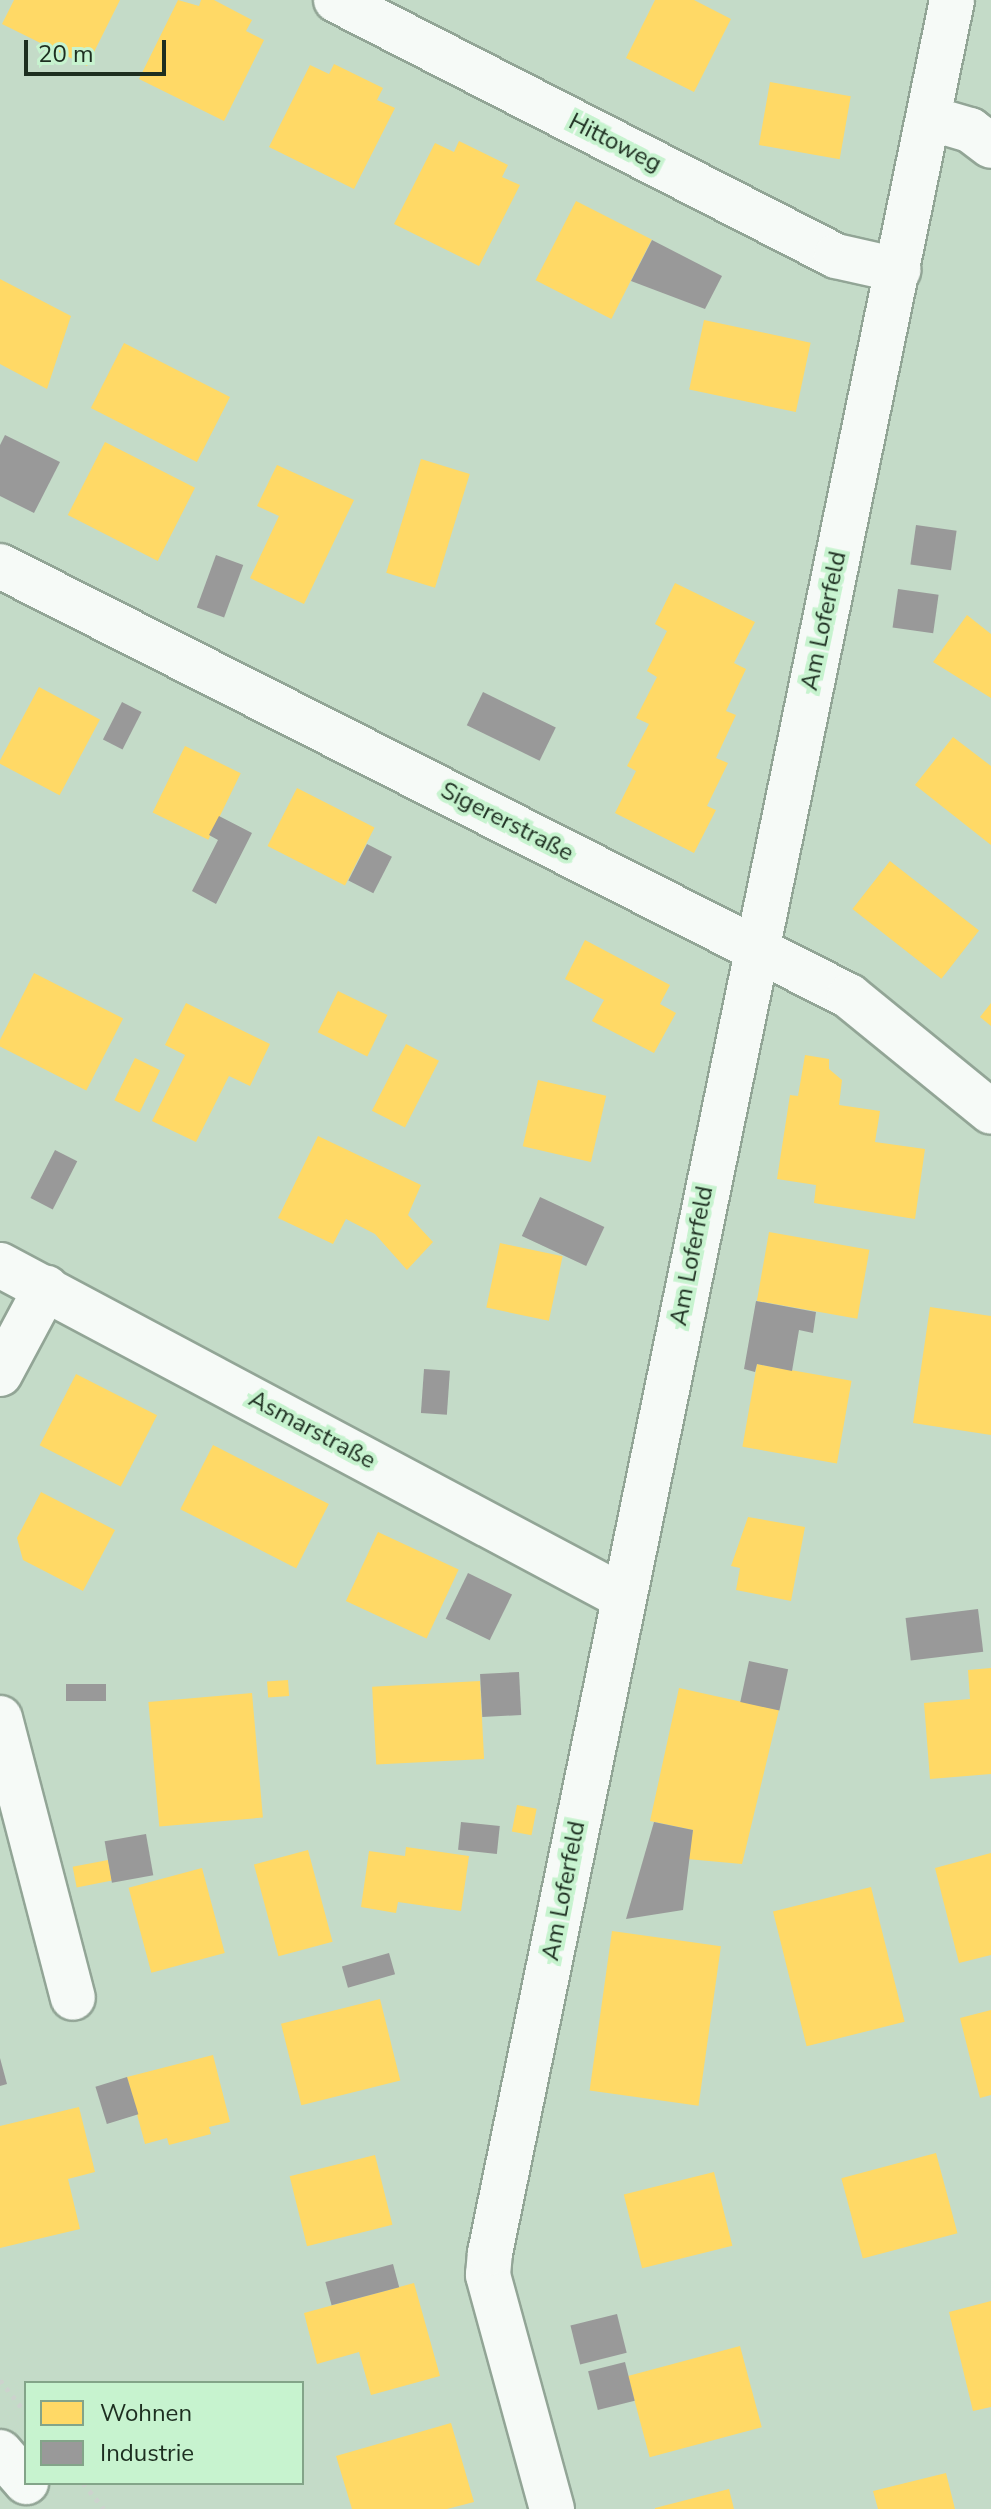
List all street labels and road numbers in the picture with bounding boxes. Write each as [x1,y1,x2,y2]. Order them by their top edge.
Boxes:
street label: Hittoweg [564,107,666,179]
street label: Am Loferfeld [795,549,853,693]
street label: Sigererstraße [436,776,578,868]
street label: Am Loferfeld [664,1184,720,1328]
street label: Asmarstraße [244,1385,380,1475]
street label: Am Loferfeld [536,1819,592,1963]

